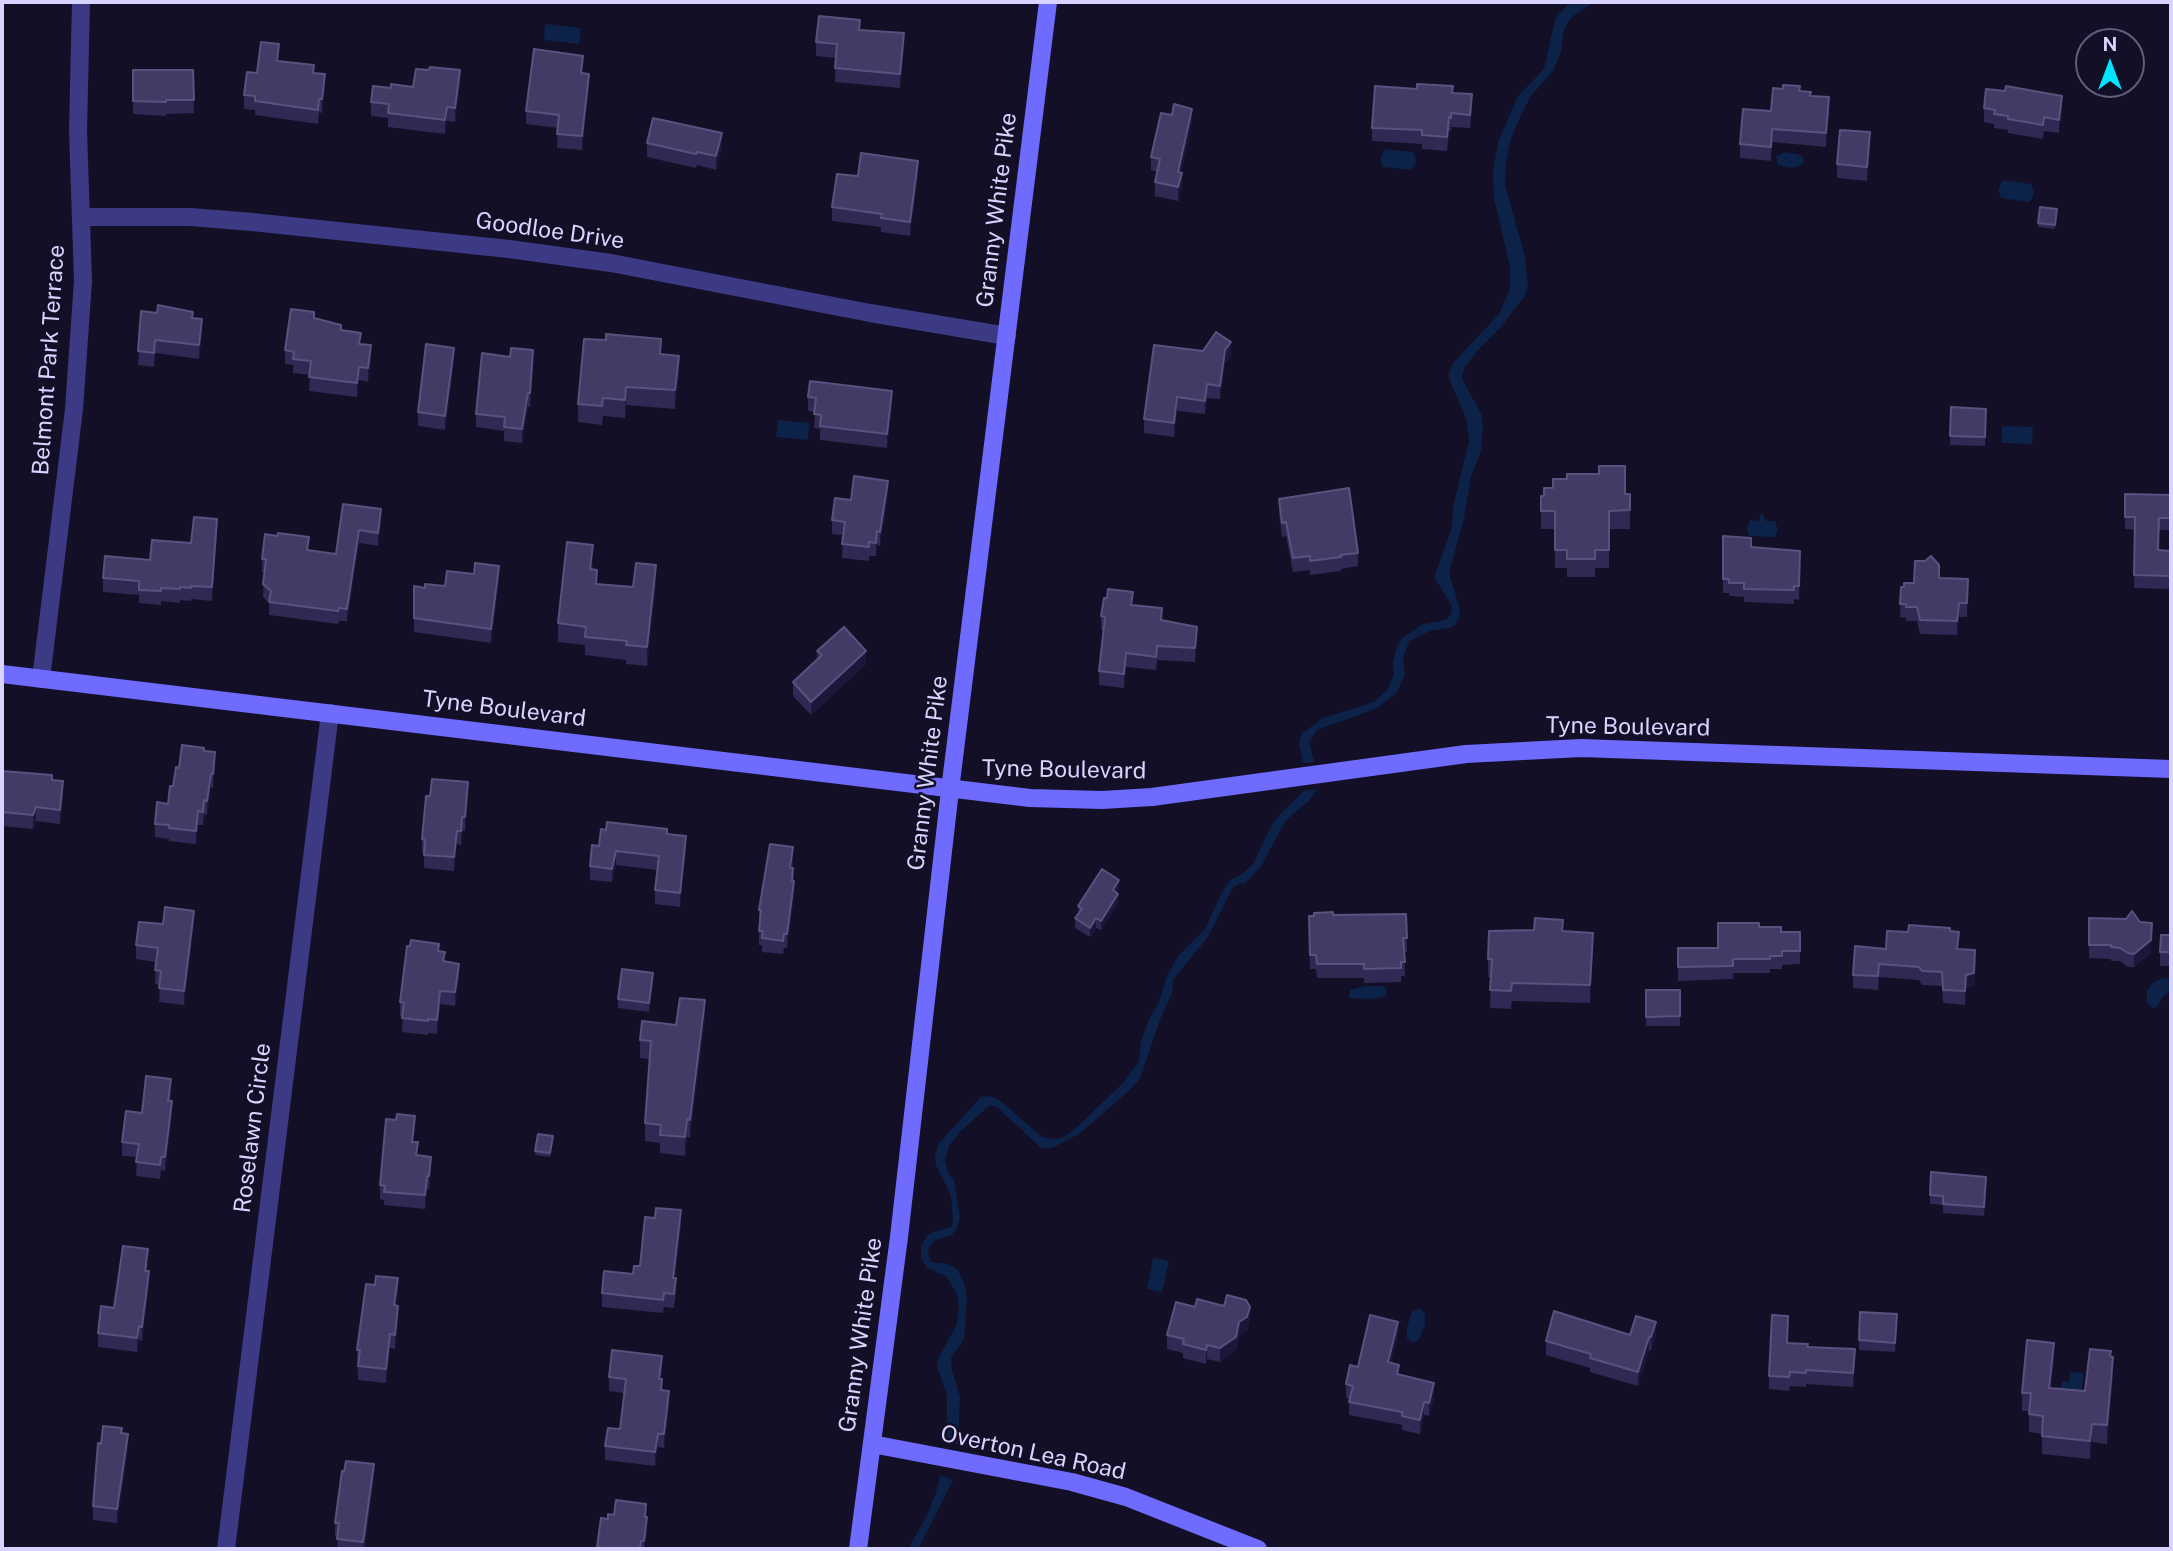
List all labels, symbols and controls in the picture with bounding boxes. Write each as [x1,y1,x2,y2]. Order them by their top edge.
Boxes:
north arrow [2075,28,2145,98]
text: N [2103,33,2117,55]
street label: Granny White Pike [971,111,1023,309]
street label: Goodloe Drive [474,207,626,255]
street label: Belmont Park Terrace [27,244,71,476]
street label: Granny White Pike [902,674,954,872]
street label: Tyne Boulevard [421,685,587,733]
street label: Tyne Boulevard [1545,712,1711,742]
street label: Tyne Boulevard [981,755,1147,785]
street label: Roselawn Circle [229,1041,277,1215]
street label: Granny White Pike [834,1236,888,1434]
street label: Overton Lea Road [938,1420,1128,1486]

